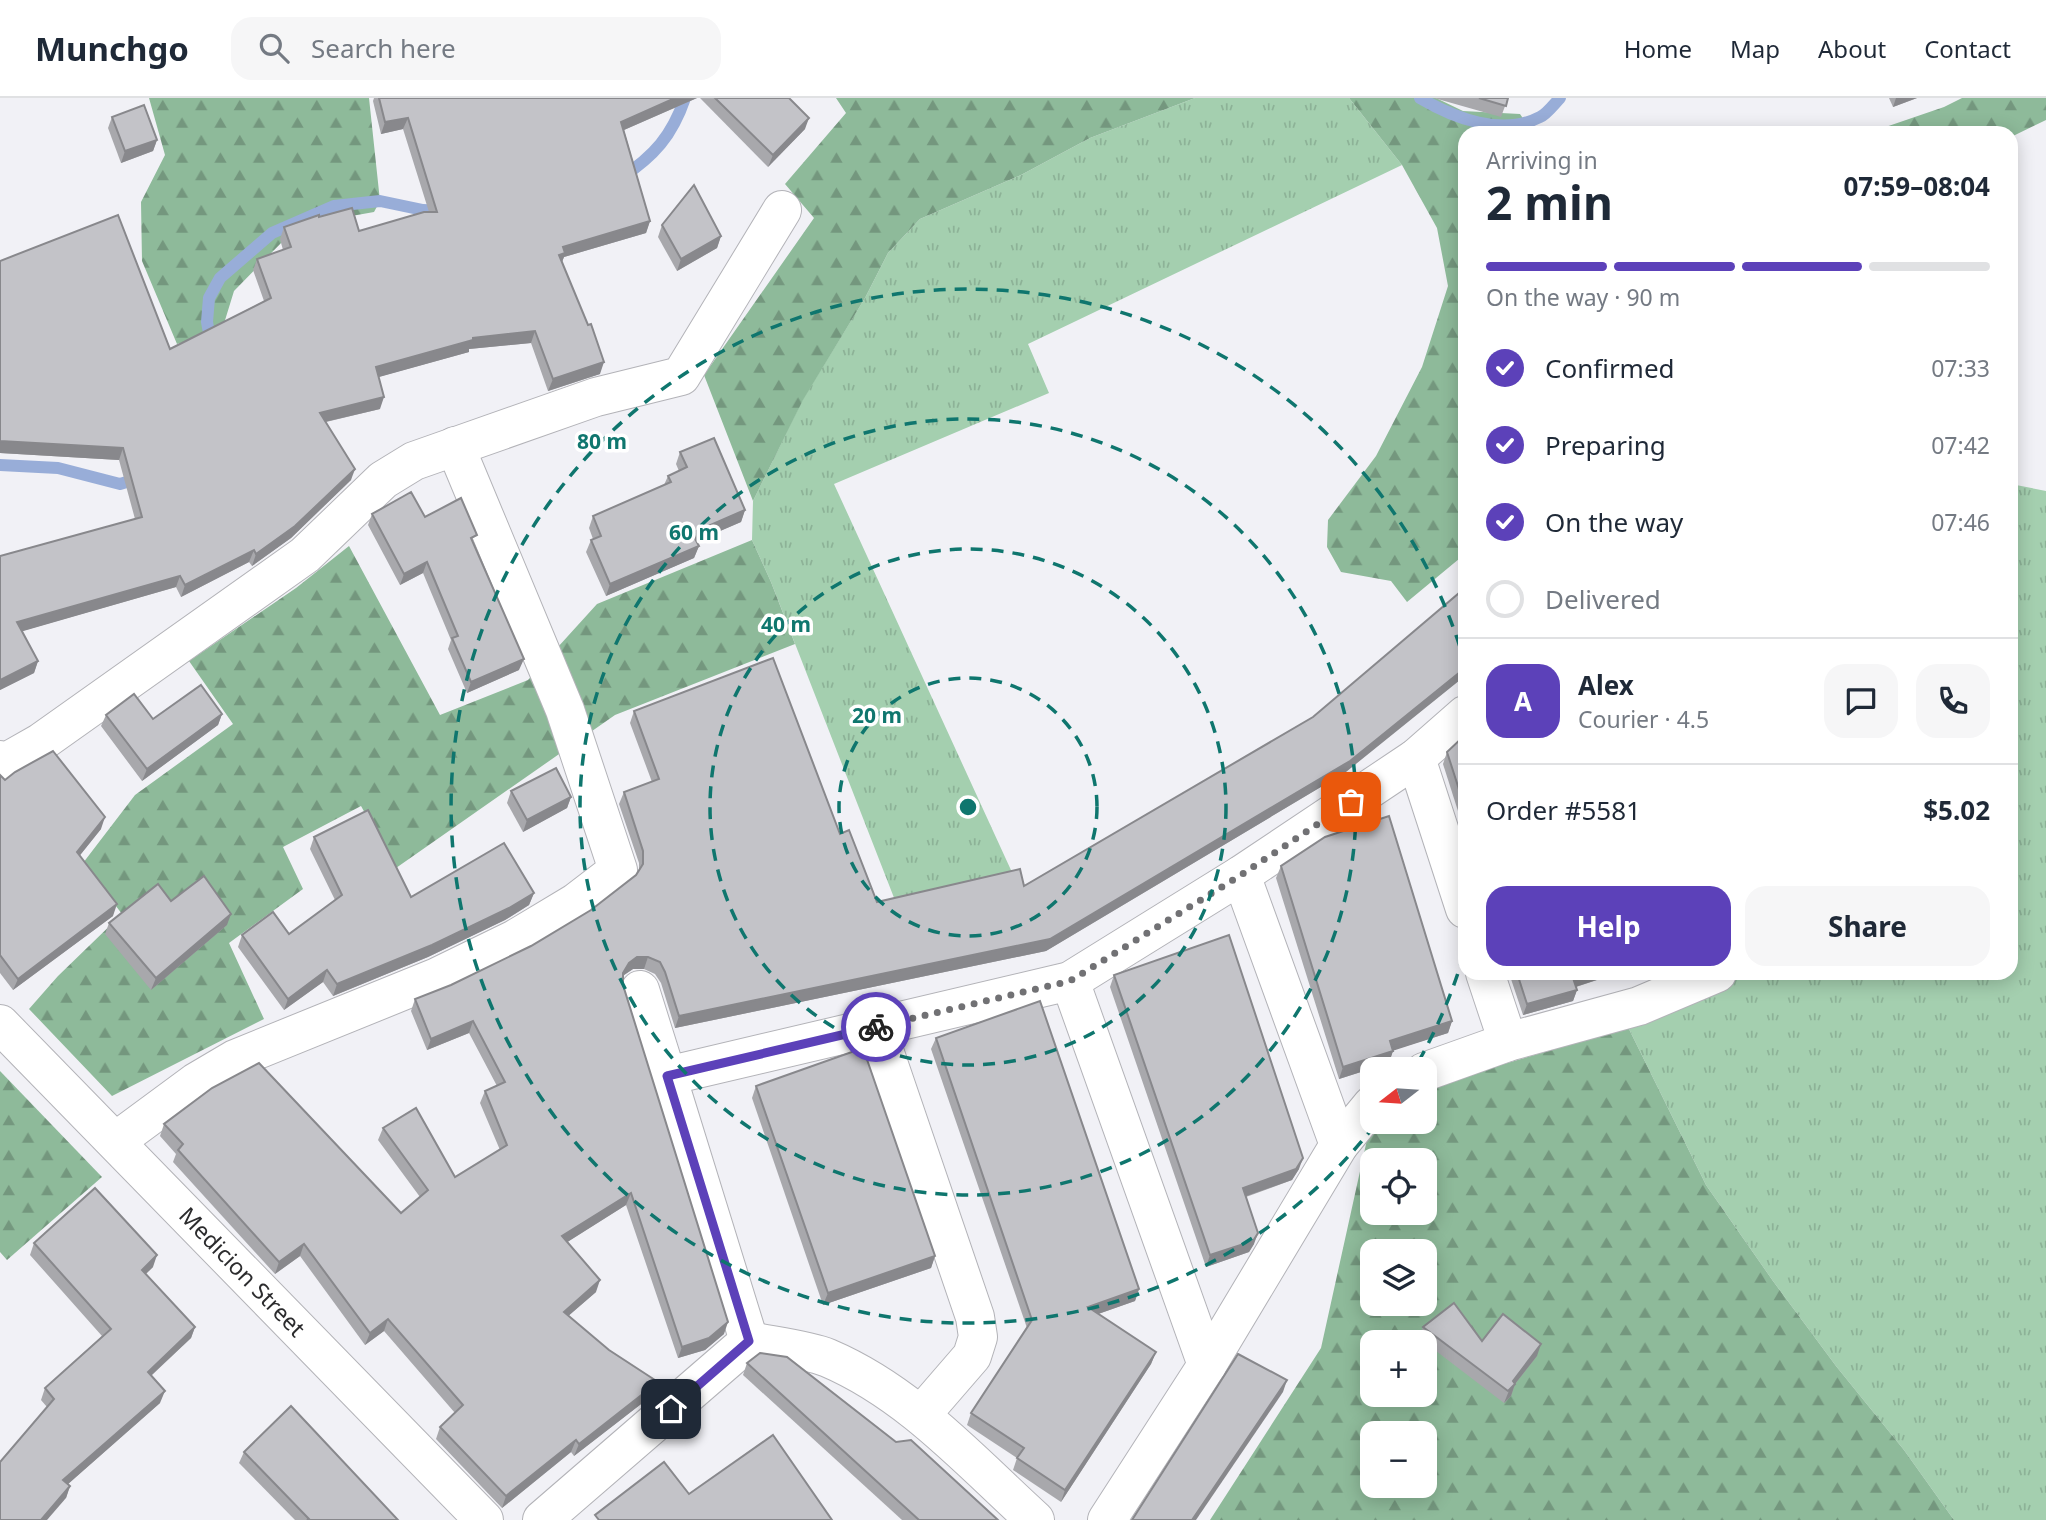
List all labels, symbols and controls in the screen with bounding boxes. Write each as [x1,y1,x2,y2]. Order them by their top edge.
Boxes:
search box [231,17,721,80]
text: Munchgo [35,26,189,71]
icon: search [255,29,293,67]
text: Search here [311,30,456,66]
text: Home [1624,32,1692,65]
text: Map [1730,32,1780,65]
text: About [1818,32,1886,65]
text: Contact [1924,32,2011,65]
text: Arriving in [1486,144,1598,176]
text: 07:59–08:04 [1843,168,1990,204]
text: 2 min [1486,171,1613,233]
text: On the way · 90 m [1486,281,1680,313]
icon: check [1486,349,1524,387]
text: Confirmed [1545,350,1675,386]
text: 07:33 [1931,352,1990,384]
icon: check [1486,426,1524,464]
text: 80 m [577,427,627,455]
text: Preparing [1545,427,1666,463]
text: 07:42 [1931,429,1990,461]
icon: check [1486,503,1524,541]
text: On the way [1545,504,1683,540]
text: 07:46 [1931,506,1990,538]
text: 60 m [669,518,719,546]
text: Delivered [1545,581,1661,617]
text: 40 m [761,610,811,638]
button: chat [1824,664,1898,738]
button: phone [1916,664,1990,738]
text: Alex [1578,667,1634,703]
text: A [1514,683,1532,719]
text: 20 m [852,701,902,729]
text: Courier · 4.5 [1578,703,1709,735]
pin [1321,772,1381,832]
icon: bag [1332,783,1370,821]
text: Order #5581 [1486,792,1641,828]
text: $5.02 [1923,792,1990,828]
centre of rings [956,795,980,819]
button: Help [1486,886,1731,966]
button: Share [1745,886,1990,966]
courier [841,992,911,1062]
icon: bike [857,1008,895,1046]
north arrow [1360,1057,1437,1134]
map controls [1360,1057,1437,1498]
button: locate [1360,1148,1437,1225]
street label: Medicion Street [172,1199,313,1343]
button: layers [1360,1239,1437,1316]
button: + [1360,1330,1437,1407]
pin [641,1379,701,1439]
icon: home [652,1390,690,1428]
button: − [1360,1421,1437,1498]

